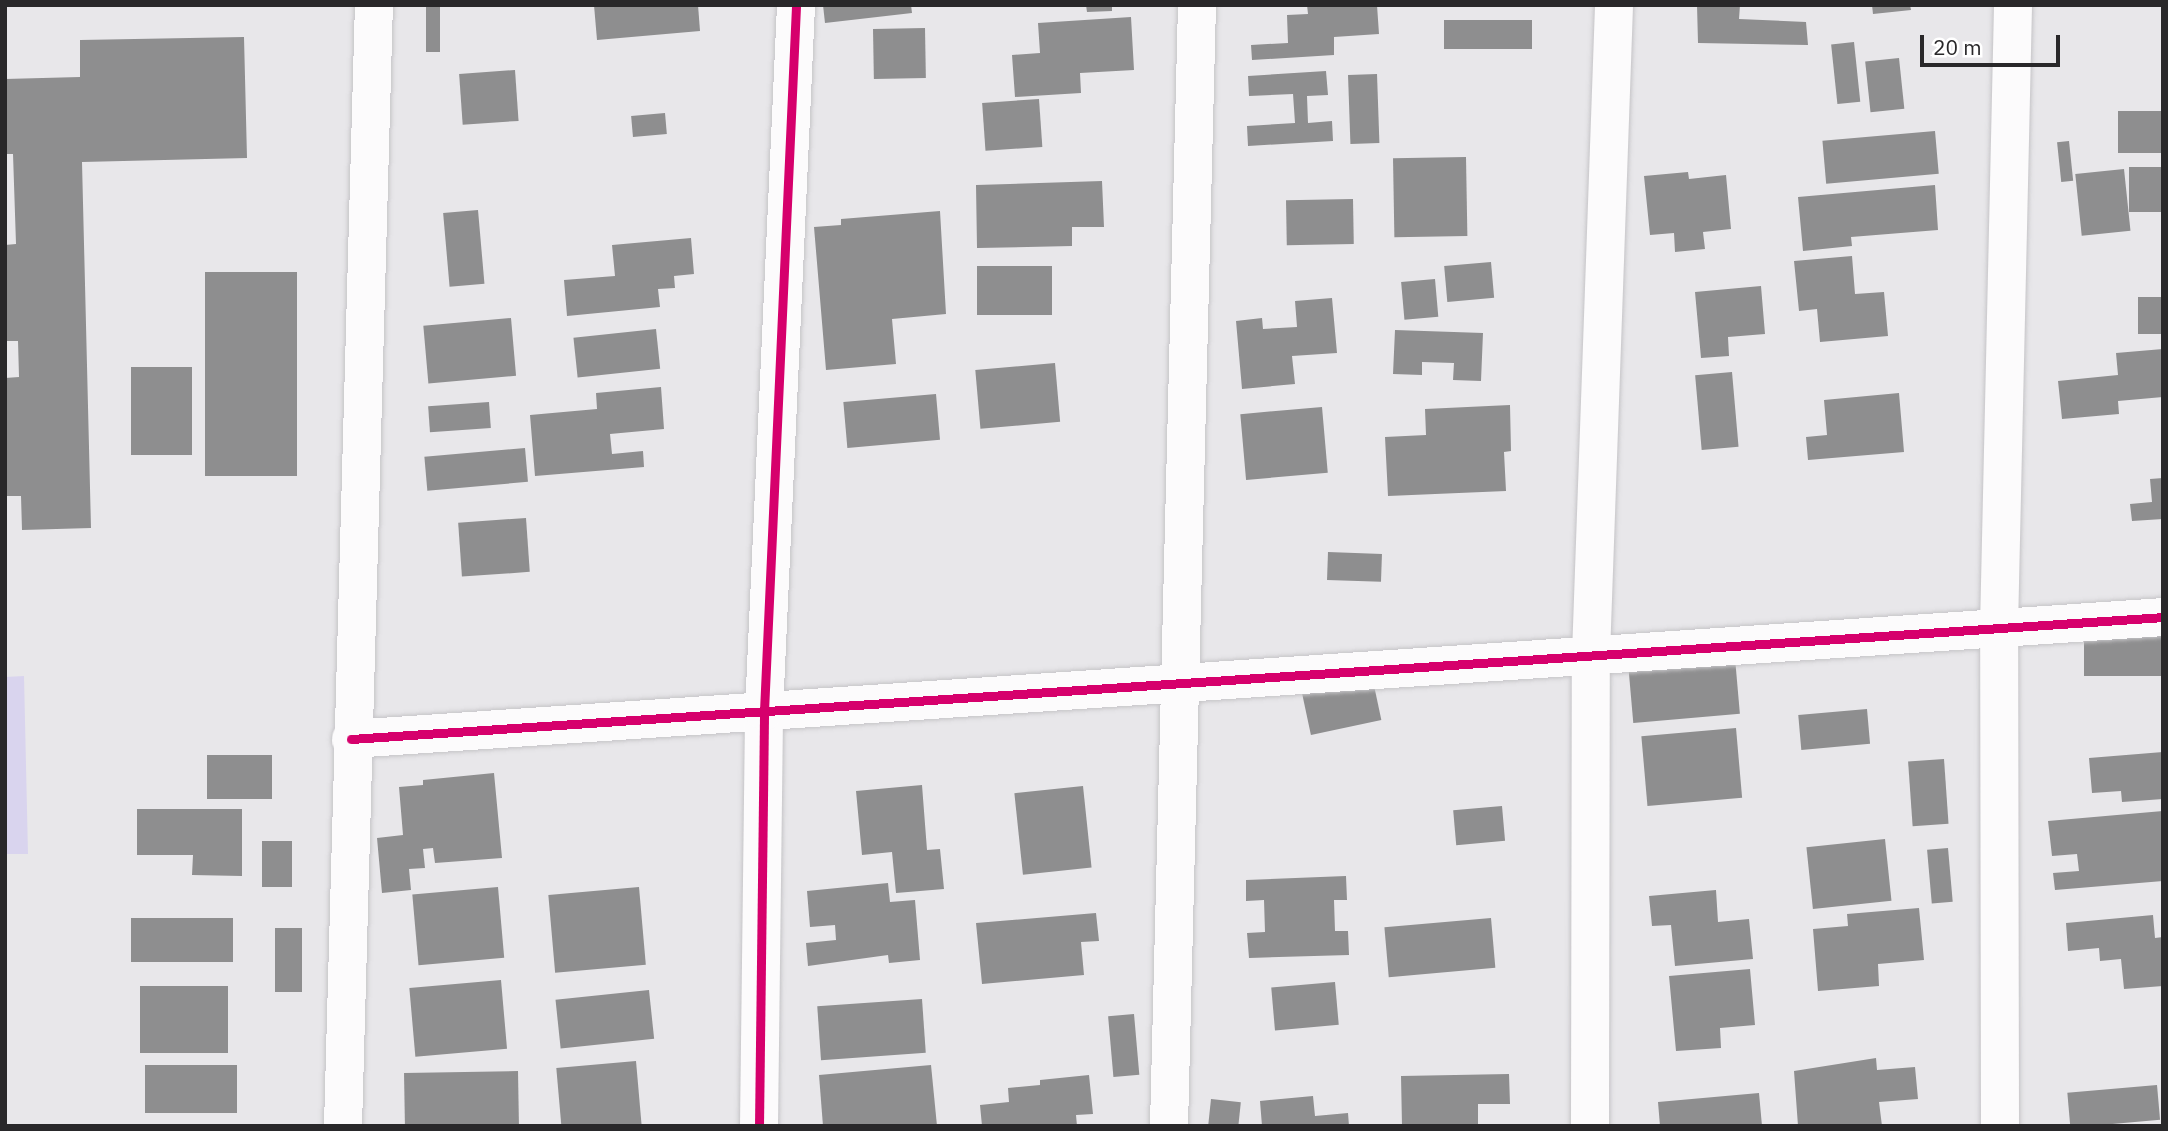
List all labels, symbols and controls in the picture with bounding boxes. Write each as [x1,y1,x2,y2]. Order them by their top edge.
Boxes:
scale bar [1923,21,2063,65]
text: 20 m [1933,33,1982,61]

